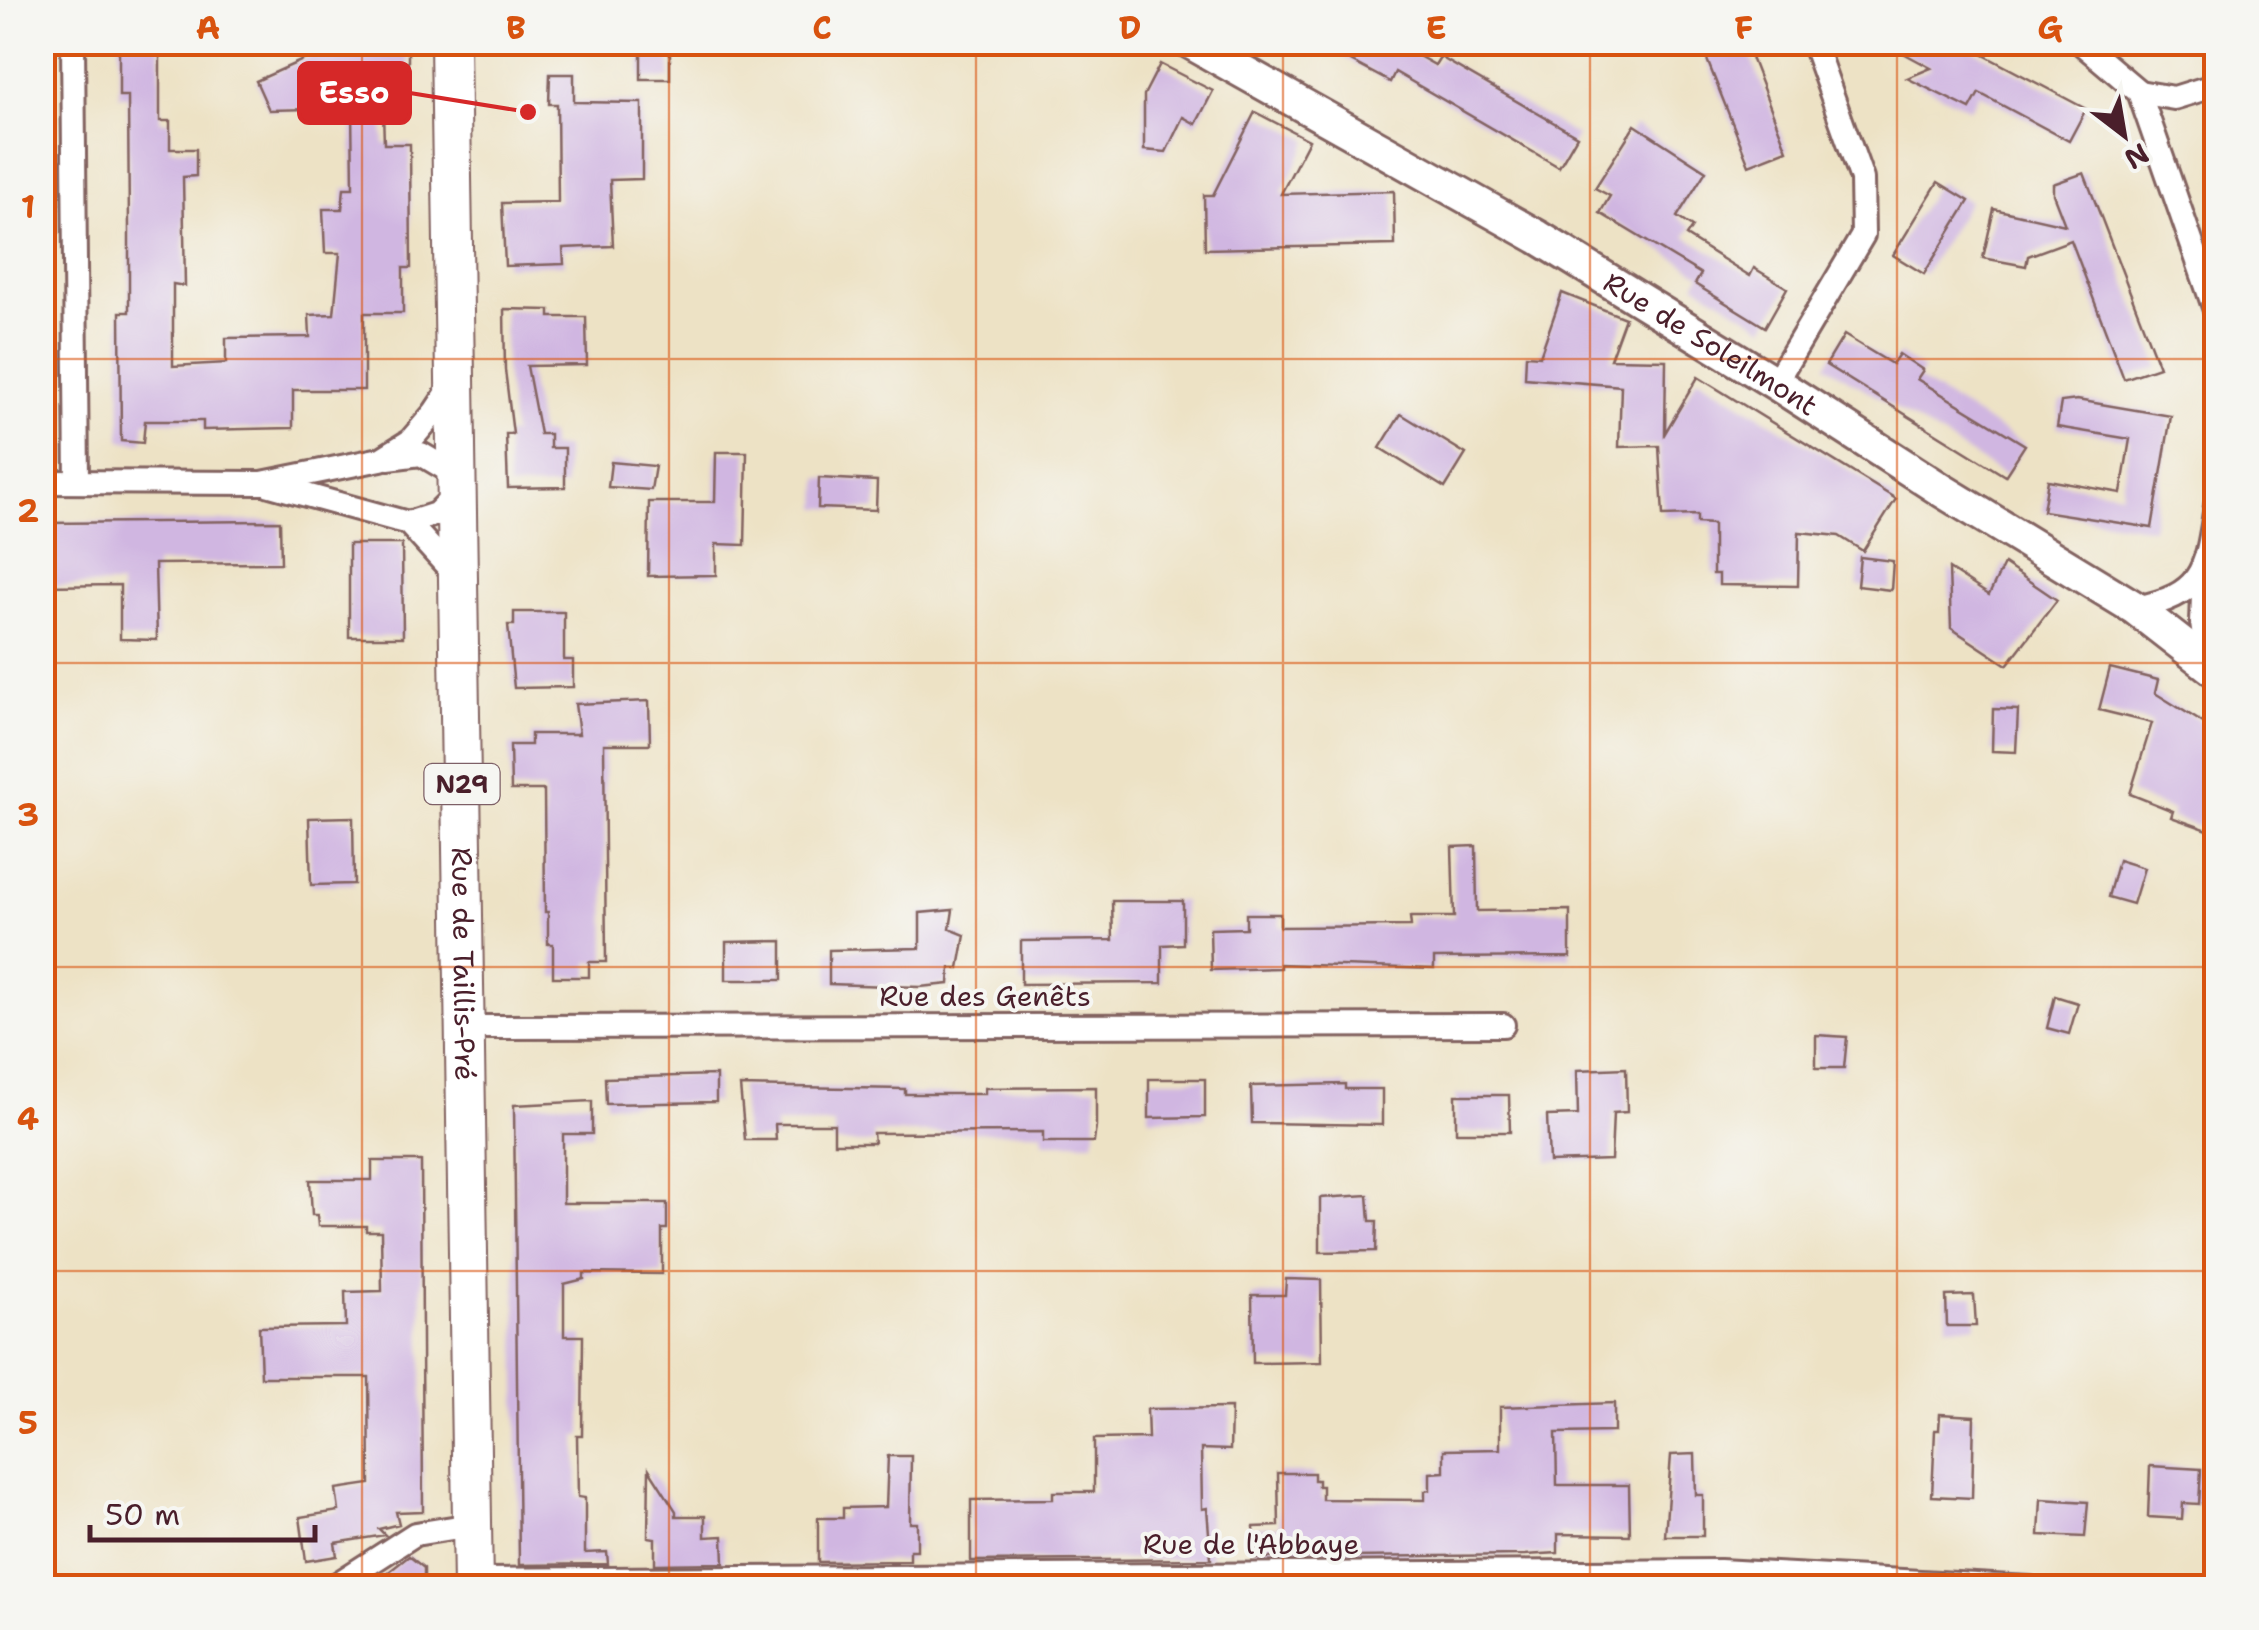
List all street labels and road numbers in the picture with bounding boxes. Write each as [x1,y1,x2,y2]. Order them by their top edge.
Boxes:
street label: Rue de Soleilmont [1597,263,1825,424]
road number: N29 [424,764,500,804]
street label: Rue de Taillis-Pré [443,847,484,1081]
street label: Rue des Genêts [879,977,1091,1015]
street label: Rue de l'Abbaye [1143,1525,1359,1563]

